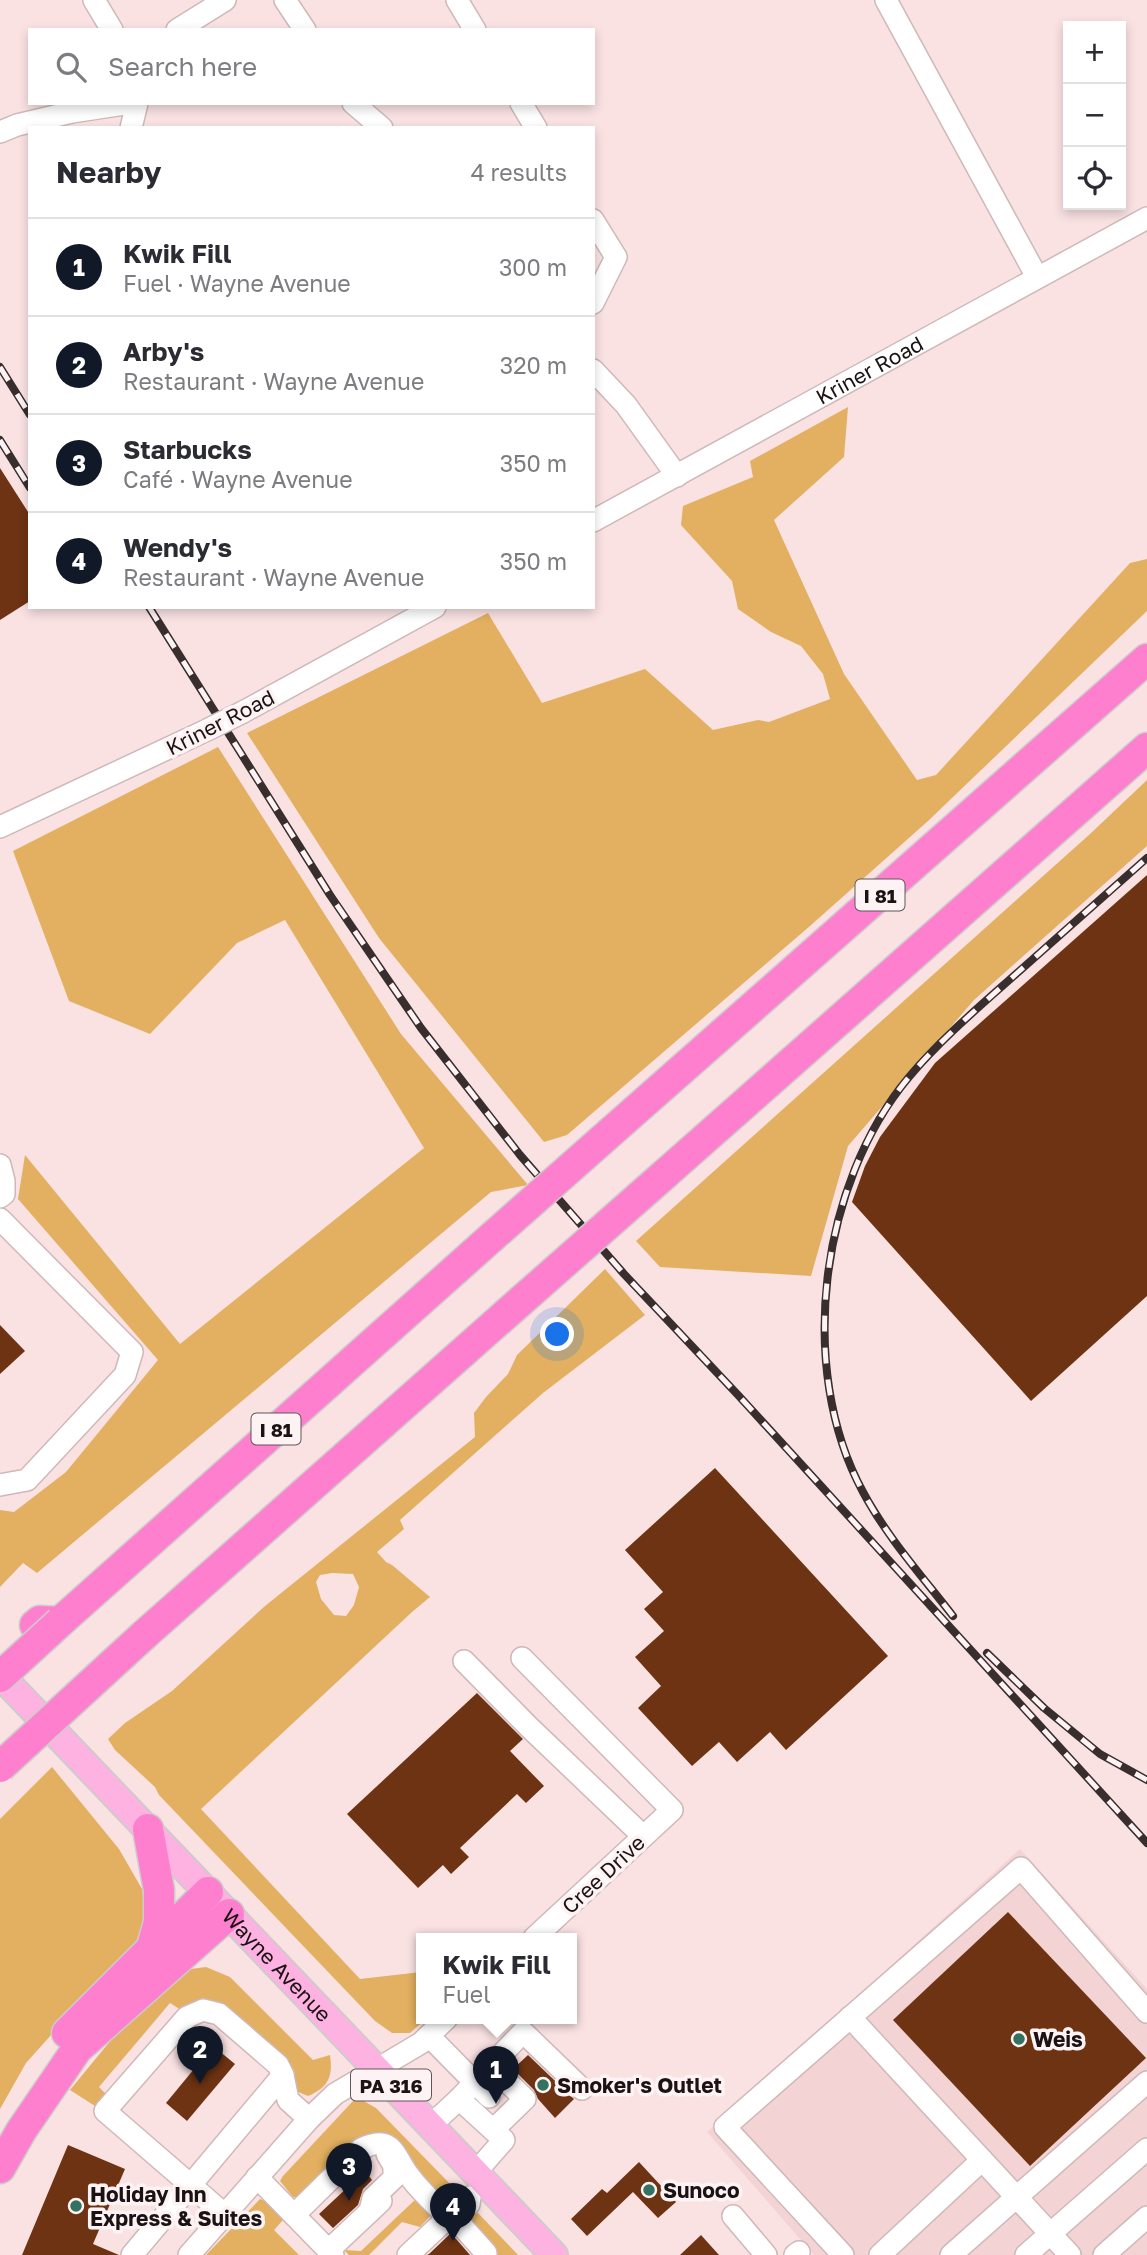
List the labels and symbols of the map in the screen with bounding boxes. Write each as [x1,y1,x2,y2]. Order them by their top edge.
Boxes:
street label: Kriner Road [811,330,928,410]
street label: Kriner Road [161,684,279,760]
road number: I 81 [856,880,904,911]
your location [540,1317,574,1351]
road number: I 81 [252,1414,300,1444]
street label: Cree Drive [556,1829,650,1919]
street label: Wayne Avenue [217,1903,337,2027]
pin: 2 [177,2026,223,2084]
place label: Weis [1033,2026,1083,2052]
marker: Weis [1011,2031,1027,2047]
pin: 1 [473,2046,519,2104]
road number: PA 316 [351,2070,431,2100]
place label: Smoker's Outlet [557,2072,722,2098]
marker: Smoker's Outlet [535,2077,551,2093]
pin: 3 [326,2143,372,2201]
place label: Sunoco [663,2177,740,2203]
place label: Holiday Inn Express & Suites [90,2181,262,2231]
marker: Sunoco [641,2182,657,2198]
pin: 4 [430,2183,476,2241]
marker: Holiday Inn Express & Suites [68,2198,84,2214]

